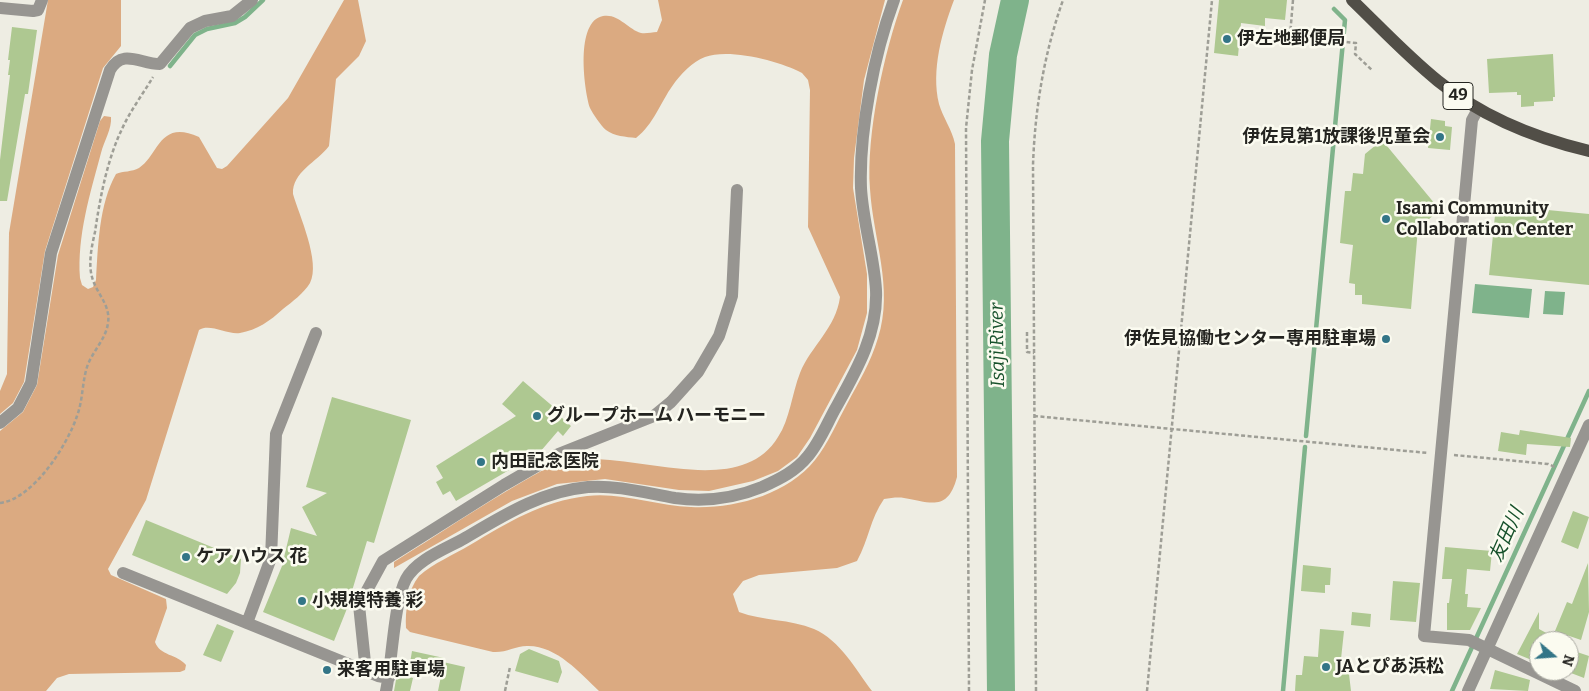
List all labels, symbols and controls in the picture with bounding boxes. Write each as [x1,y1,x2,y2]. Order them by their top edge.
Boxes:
place label: 伊左地郵便局 [1237,28,1345,50]
marker: 伊左地郵便局 [1221,33,1233,45]
road number: 49 [1443,82,1473,110]
place label: 伊佐見第1放課後児童会 [1242,126,1430,148]
marker: 伊佐見第1放課後児童会 [1434,131,1446,143]
place label: Isami Community Collaboration Center [1396,198,1573,240]
marker: Isami Community Collaboration Center [1380,213,1392,225]
water label: Isaji River [986,303,1010,387]
place label: 伊佐見協働センター専用駐車場 [1124,328,1376,350]
marker: 伊佐見協働センター専用駐車場 [1380,333,1392,345]
place label: グループホーム ハーモニー [547,405,766,427]
marker: グループホーム ハーモニー [531,410,543,422]
place label: 内田記念医院 [491,451,599,473]
marker: 内田記念医院 [475,456,487,468]
water label: 友田川 [1485,504,1529,566]
place label: ケアハウス 花 [196,546,307,568]
marker: ケアハウス 花 [180,551,192,563]
place label: 小規模特養 彩 [312,590,423,612]
marker: 小規模特養 彩 [296,595,308,607]
north arrow [1529,631,1579,681]
text: N [1558,653,1578,668]
place label: JAとぴあ浜松 [1336,656,1444,678]
place label: 来客用駐車場 [337,659,445,681]
marker: JAとぴあ浜松 [1320,661,1332,673]
marker: 来客用駐車場 [321,664,333,676]

